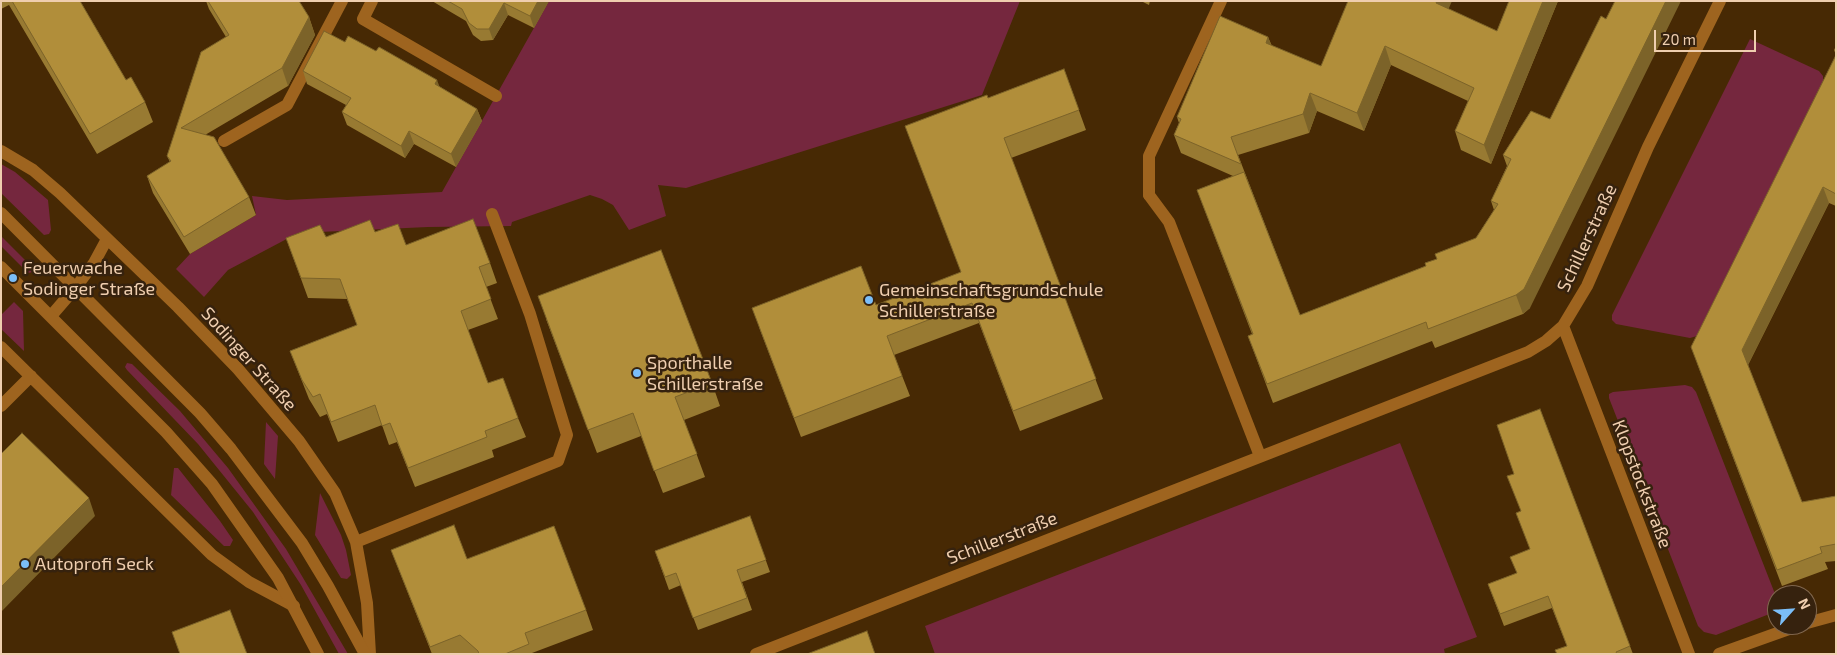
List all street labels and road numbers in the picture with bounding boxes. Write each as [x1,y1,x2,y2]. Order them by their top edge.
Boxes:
street label: Schillerstraße [1553,181,1621,295]
street label: Sodinger Straße [197,303,301,415]
street label: Klopstockstraße [1608,417,1676,551]
street label: Schillerstraße [944,507,1060,569]

